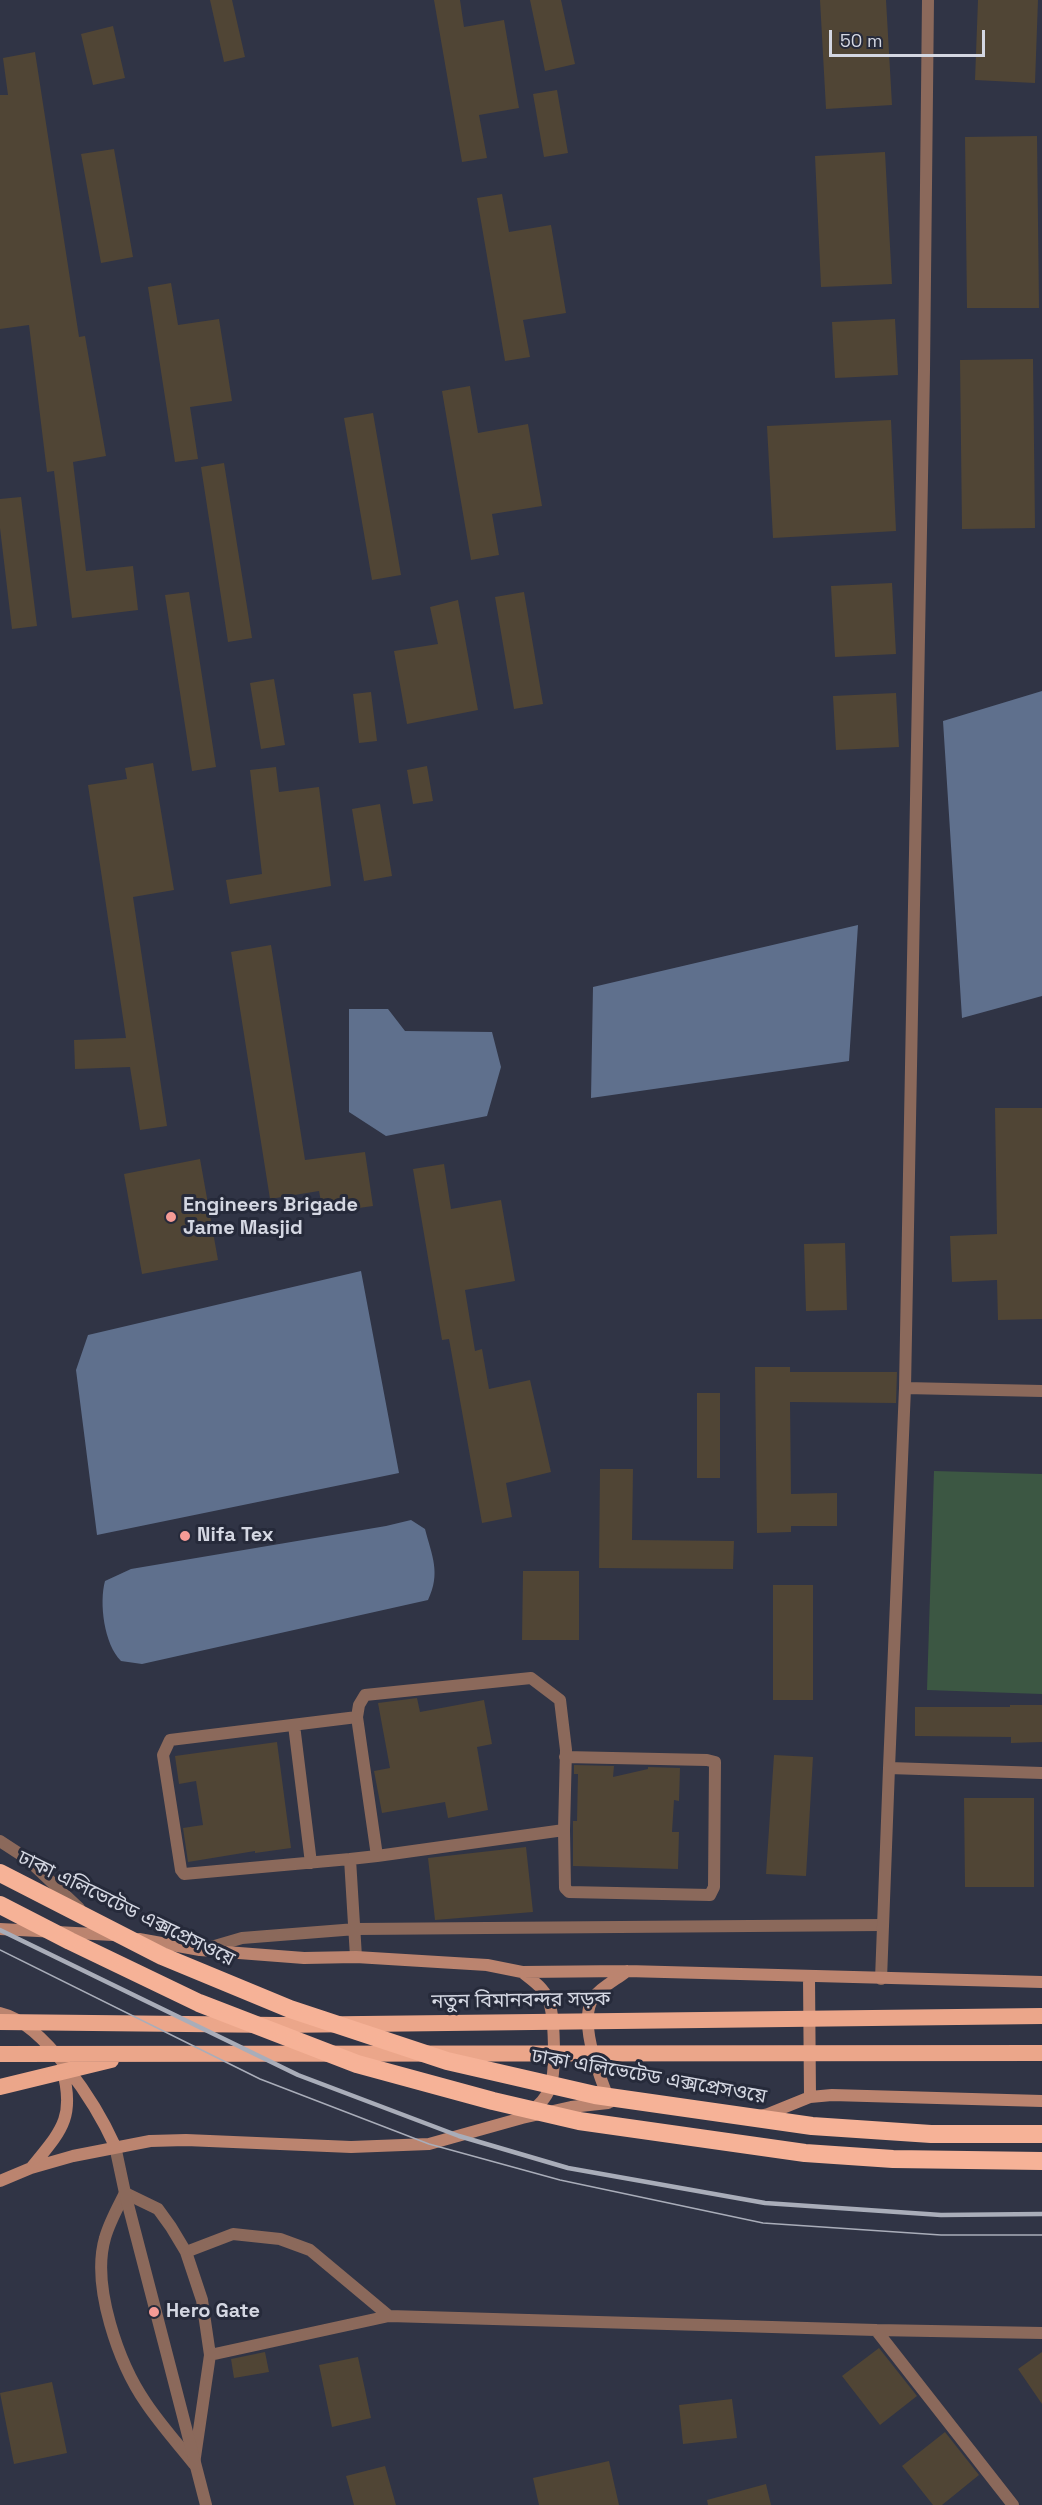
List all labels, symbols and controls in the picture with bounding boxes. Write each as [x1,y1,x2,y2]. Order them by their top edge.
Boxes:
scale bar [832,18,988,56]
text: 50 m [840,29,882,52]
place label: Engineers Brigade Jame Masjid [183,1194,358,1241]
marker: Engineers Brigade Jame Masjid [164,1210,178,1224]
place label: Nifa Tex [197,1524,274,1548]
marker: Nifa Tex [178,1529,192,1543]
street label: ঢাকা এলিভেটেড এক্সপ্রেসওয়ে [14,1846,238,1972]
street label: নতুন বিমানবন্দর সড়ক [431,1987,611,2015]
street label: ঢাকা এলিভেটেড এক্সপ্রেসওয়ে [530,2045,768,2109]
place label: Hero Gate [166,2300,260,2324]
marker: Hero Gate [147,2305,161,2319]

